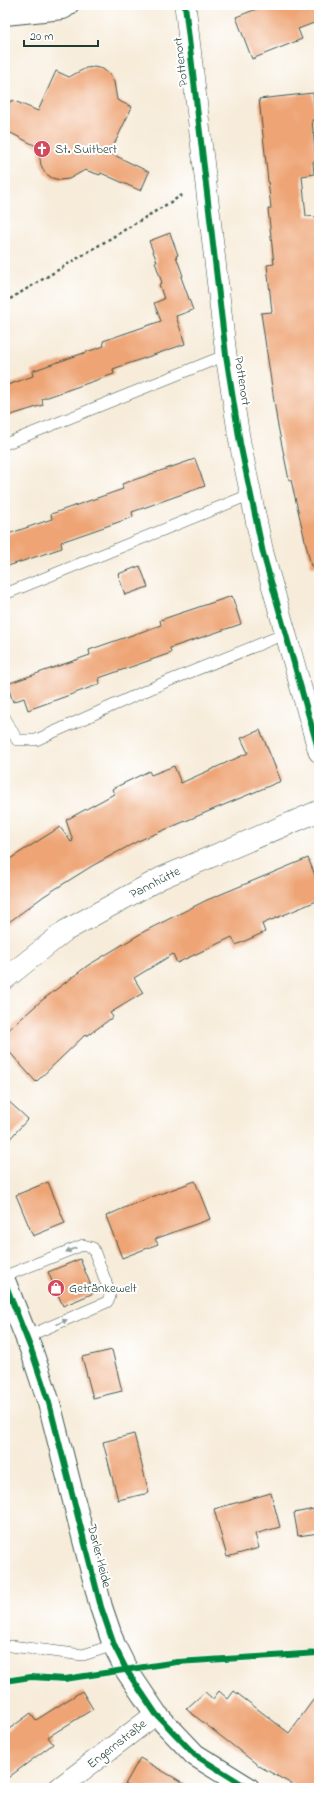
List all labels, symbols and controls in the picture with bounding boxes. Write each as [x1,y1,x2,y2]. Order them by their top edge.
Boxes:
scale bar [24,22,98,48]
text: 20 m [30,28,53,46]
street label: Pottenort [168,36,193,88]
church icon: St. Suitbert [32,139,52,159]
place label: St. Suitbert [55,140,118,159]
street label: Pottenort [229,355,255,408]
street label: Pannhütte [126,862,184,904]
one-way arrow [65,1247,76,1253]
shop icon: Getränkewelt [46,1278,66,1298]
place label: Getränkewelt [69,1279,137,1298]
one-way arrow [56,1319,68,1325]
street label: Darler Heide [82,1521,116,1590]
street label: Engernstraße [83,1715,152,1774]

